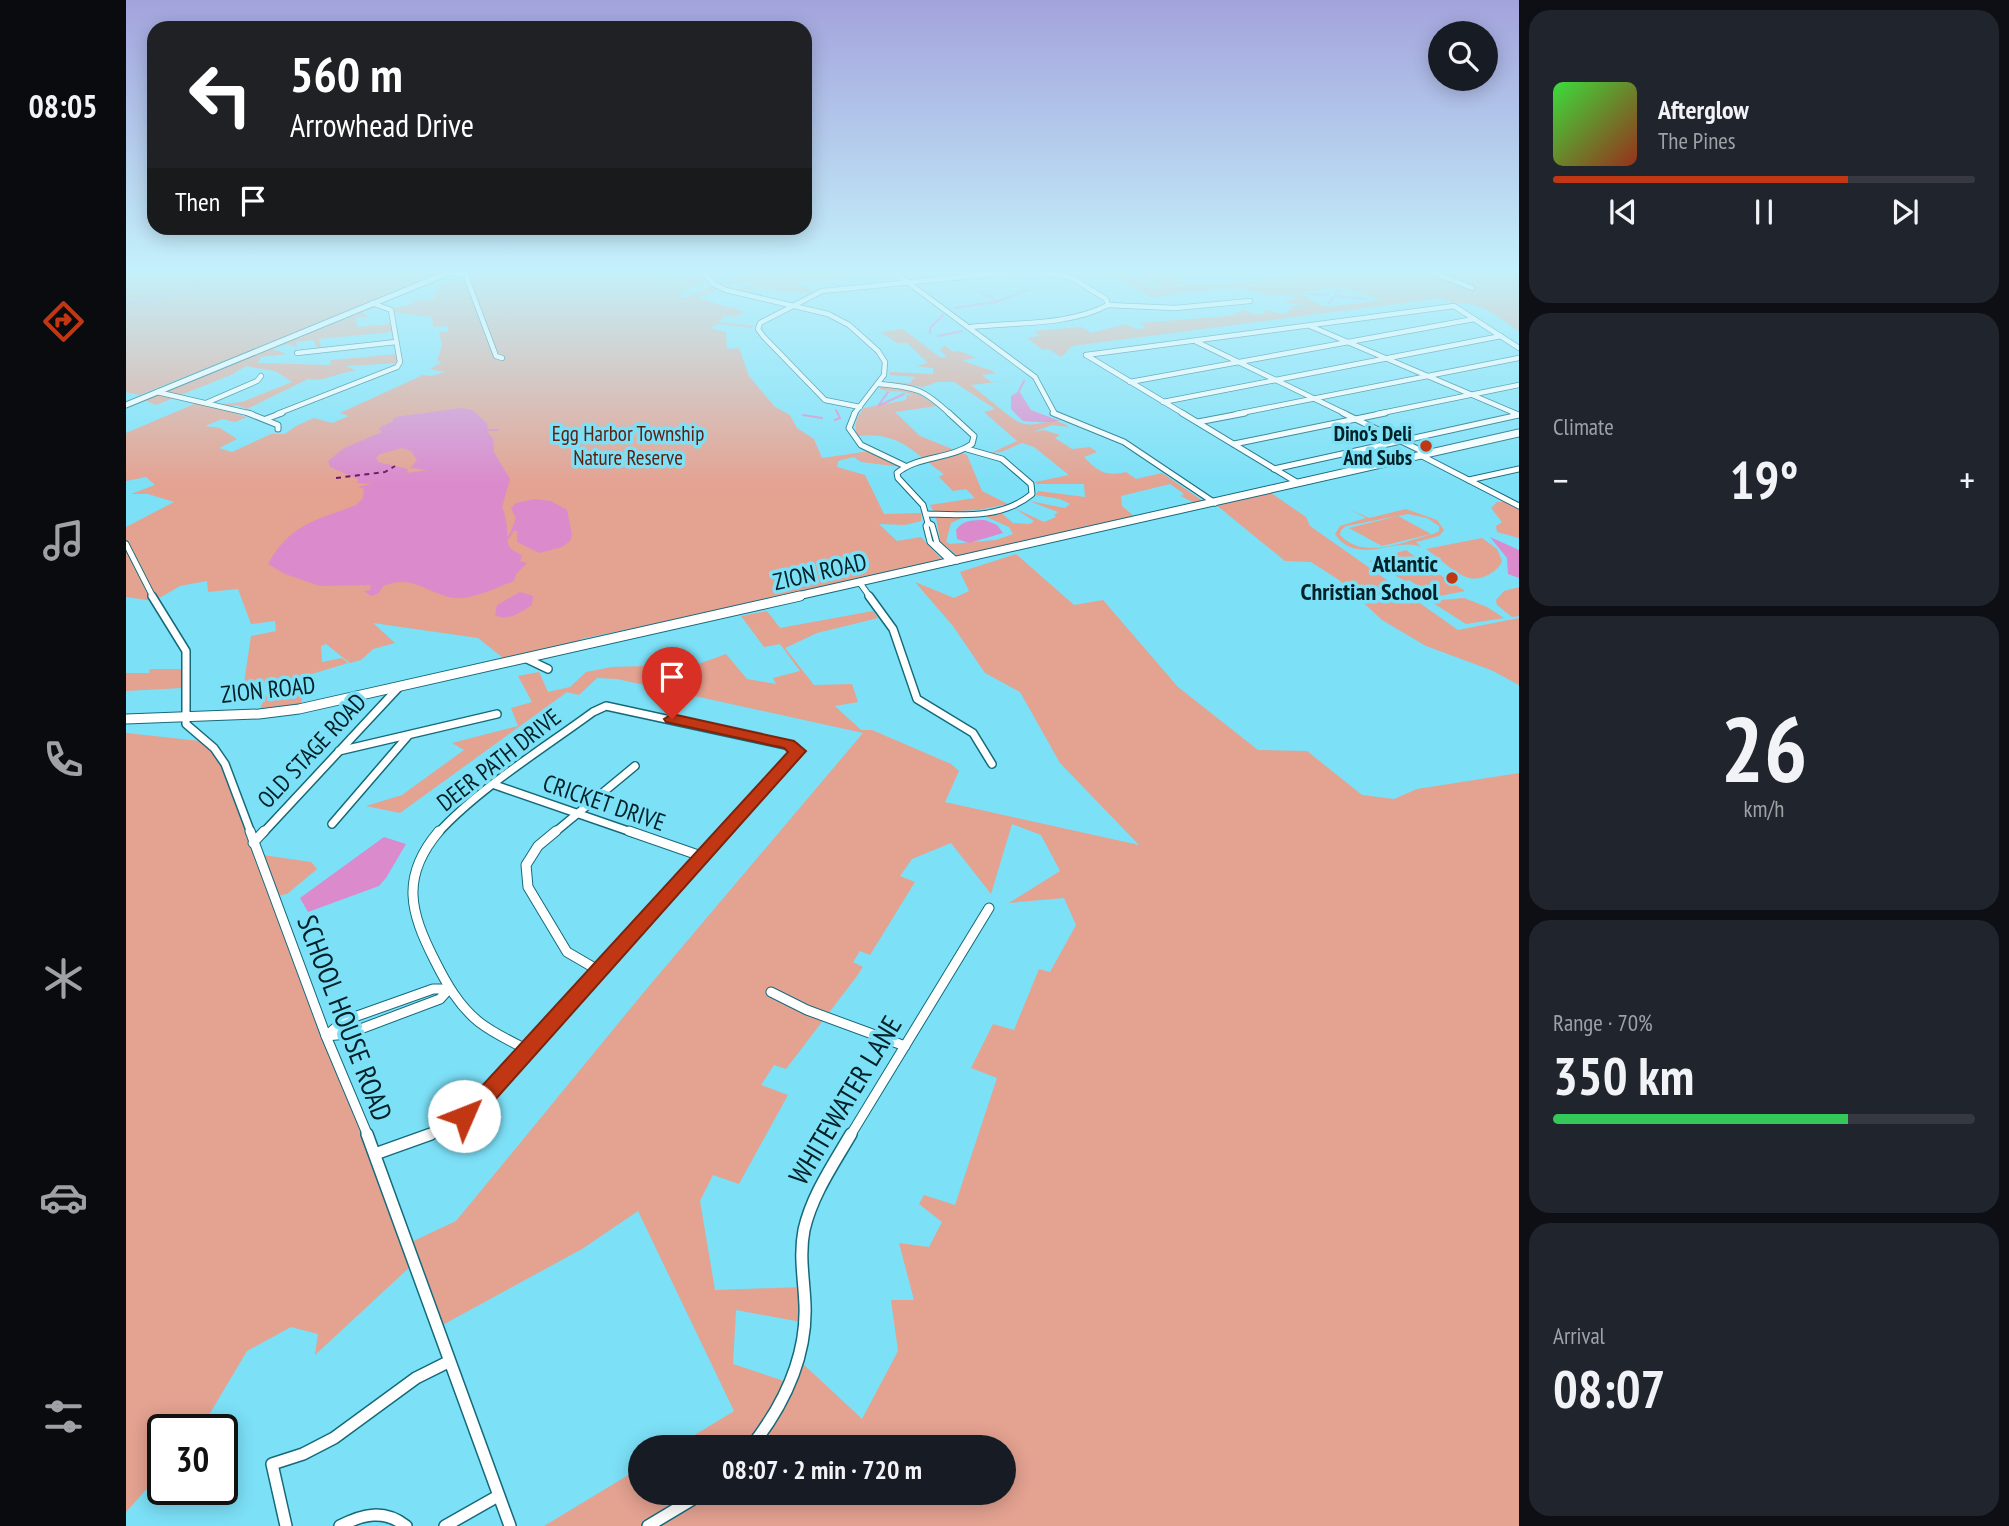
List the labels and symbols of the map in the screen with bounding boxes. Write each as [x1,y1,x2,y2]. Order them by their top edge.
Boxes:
park label: Egg Harbor Township Nature Reserve [552,420,704,471]
place label: Dino's Deli And Subs [1334,420,1412,471]
marker: Dino's Deli And Subs [1418,438,1434,454]
street label: ZION ROAD [770,546,870,597]
place label: Atlantic Christian School [1301,548,1439,607]
marker: Atlantic Christian School [1444,570,1460,586]
pin [642,647,702,719]
street label: ZION ROAD [219,669,317,710]
street label: OLD STAGE ROAD [251,687,373,815]
street label: DEER PATH DRIVE [430,701,567,818]
street label: CRICKET DRIVE [539,767,669,838]
street label: SCHOOL HOUSE ROAD [289,910,402,1126]
street label: WHITEWATER LANE [780,1008,910,1191]
position arrow [427,1079,501,1153]
speed limit sign: 30 [147,1414,238,1505]

